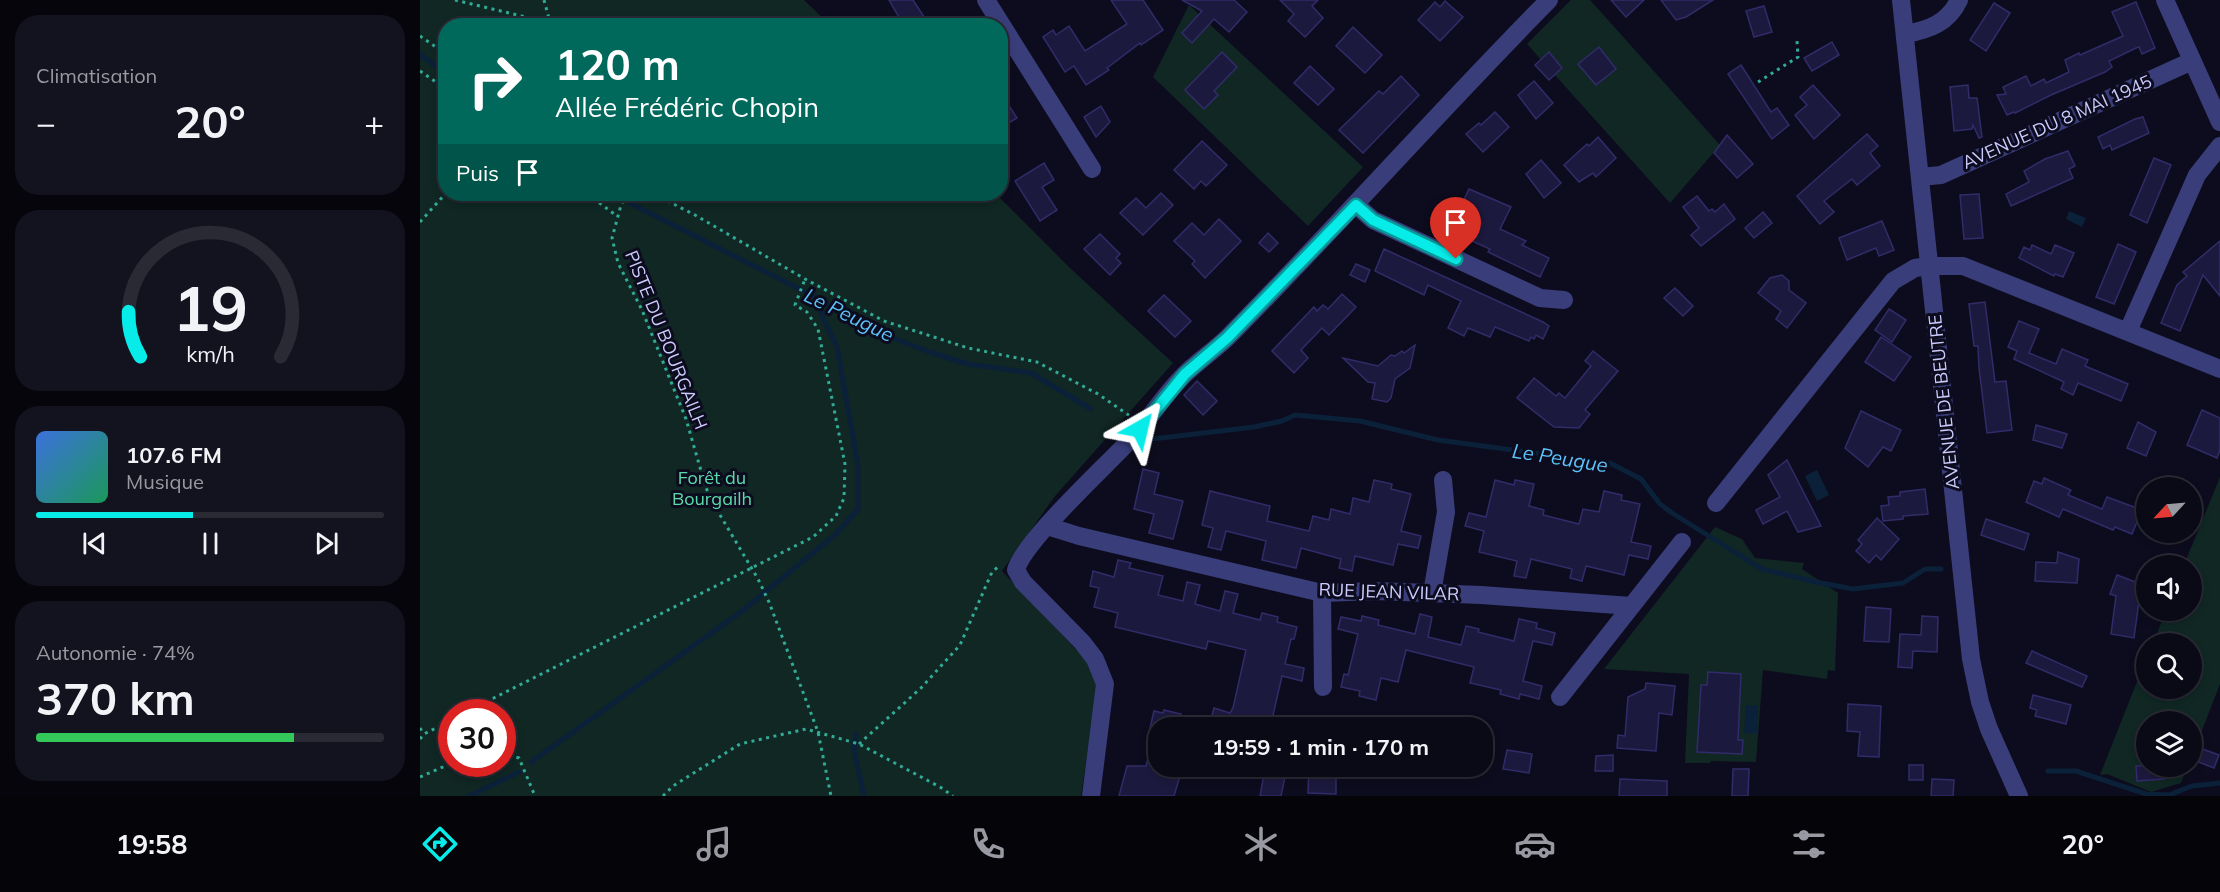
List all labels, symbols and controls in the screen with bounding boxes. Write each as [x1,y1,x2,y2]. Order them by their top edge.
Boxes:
text: 120 m [555,38,680,91]
icon: right [456,42,534,120]
text: Climatisation [36,63,157,88]
street label: AVENUE DU 8 MAI 1945 [1958,69,2155,174]
text: Allée Frédéric Chopin [555,90,819,124]
text: 20° [174,93,246,149]
text: − [36,102,56,143]
text: + [364,102,384,143]
icon: arrive [511,156,544,189]
text: Puis [456,159,499,187]
pin [1430,197,1481,259]
icon: arrive [1439,206,1472,239]
street label: PISTE DU BOURGAILH [620,247,713,433]
text: 19 [173,269,247,348]
water label: Le Peugue [800,282,898,347]
street label: AVENUE DE BEUTRE [1923,313,1964,491]
text: km/h [186,341,234,368]
position arrow [1108,397,1172,461]
water label: Le Peugue [1511,438,1610,477]
text: 107.6 FM [126,441,222,469]
park label: Forêt du Bourgailh [672,466,752,510]
text: Musique [126,469,204,494]
north arrow [2136,477,2202,543]
map controls [2136,477,2202,777]
icon: previous [78,527,111,560]
icon: pause [194,527,227,560]
icon: next [310,527,343,560]
button: sound [2136,555,2202,621]
street label: RUE JEAN VILAR [1318,578,1460,605]
button: search [2136,633,2202,699]
text: Autonomie · 74% [36,640,195,665]
text: 370 km [36,670,195,726]
speed limit sign: 30 [438,699,516,777]
button: layers [2136,711,2202,777]
text: 19:59 · 1 min · 170 m [1212,733,1429,761]
icon: directions [419,823,461,865]
icon: music [693,823,735,865]
icon: phone [967,823,1009,865]
icon: climate [1240,823,1282,865]
icon: car [1514,823,1556,865]
icon: filters [1788,823,1830,865]
text: 19:58 [116,827,187,861]
text: 20° [2061,827,2104,861]

